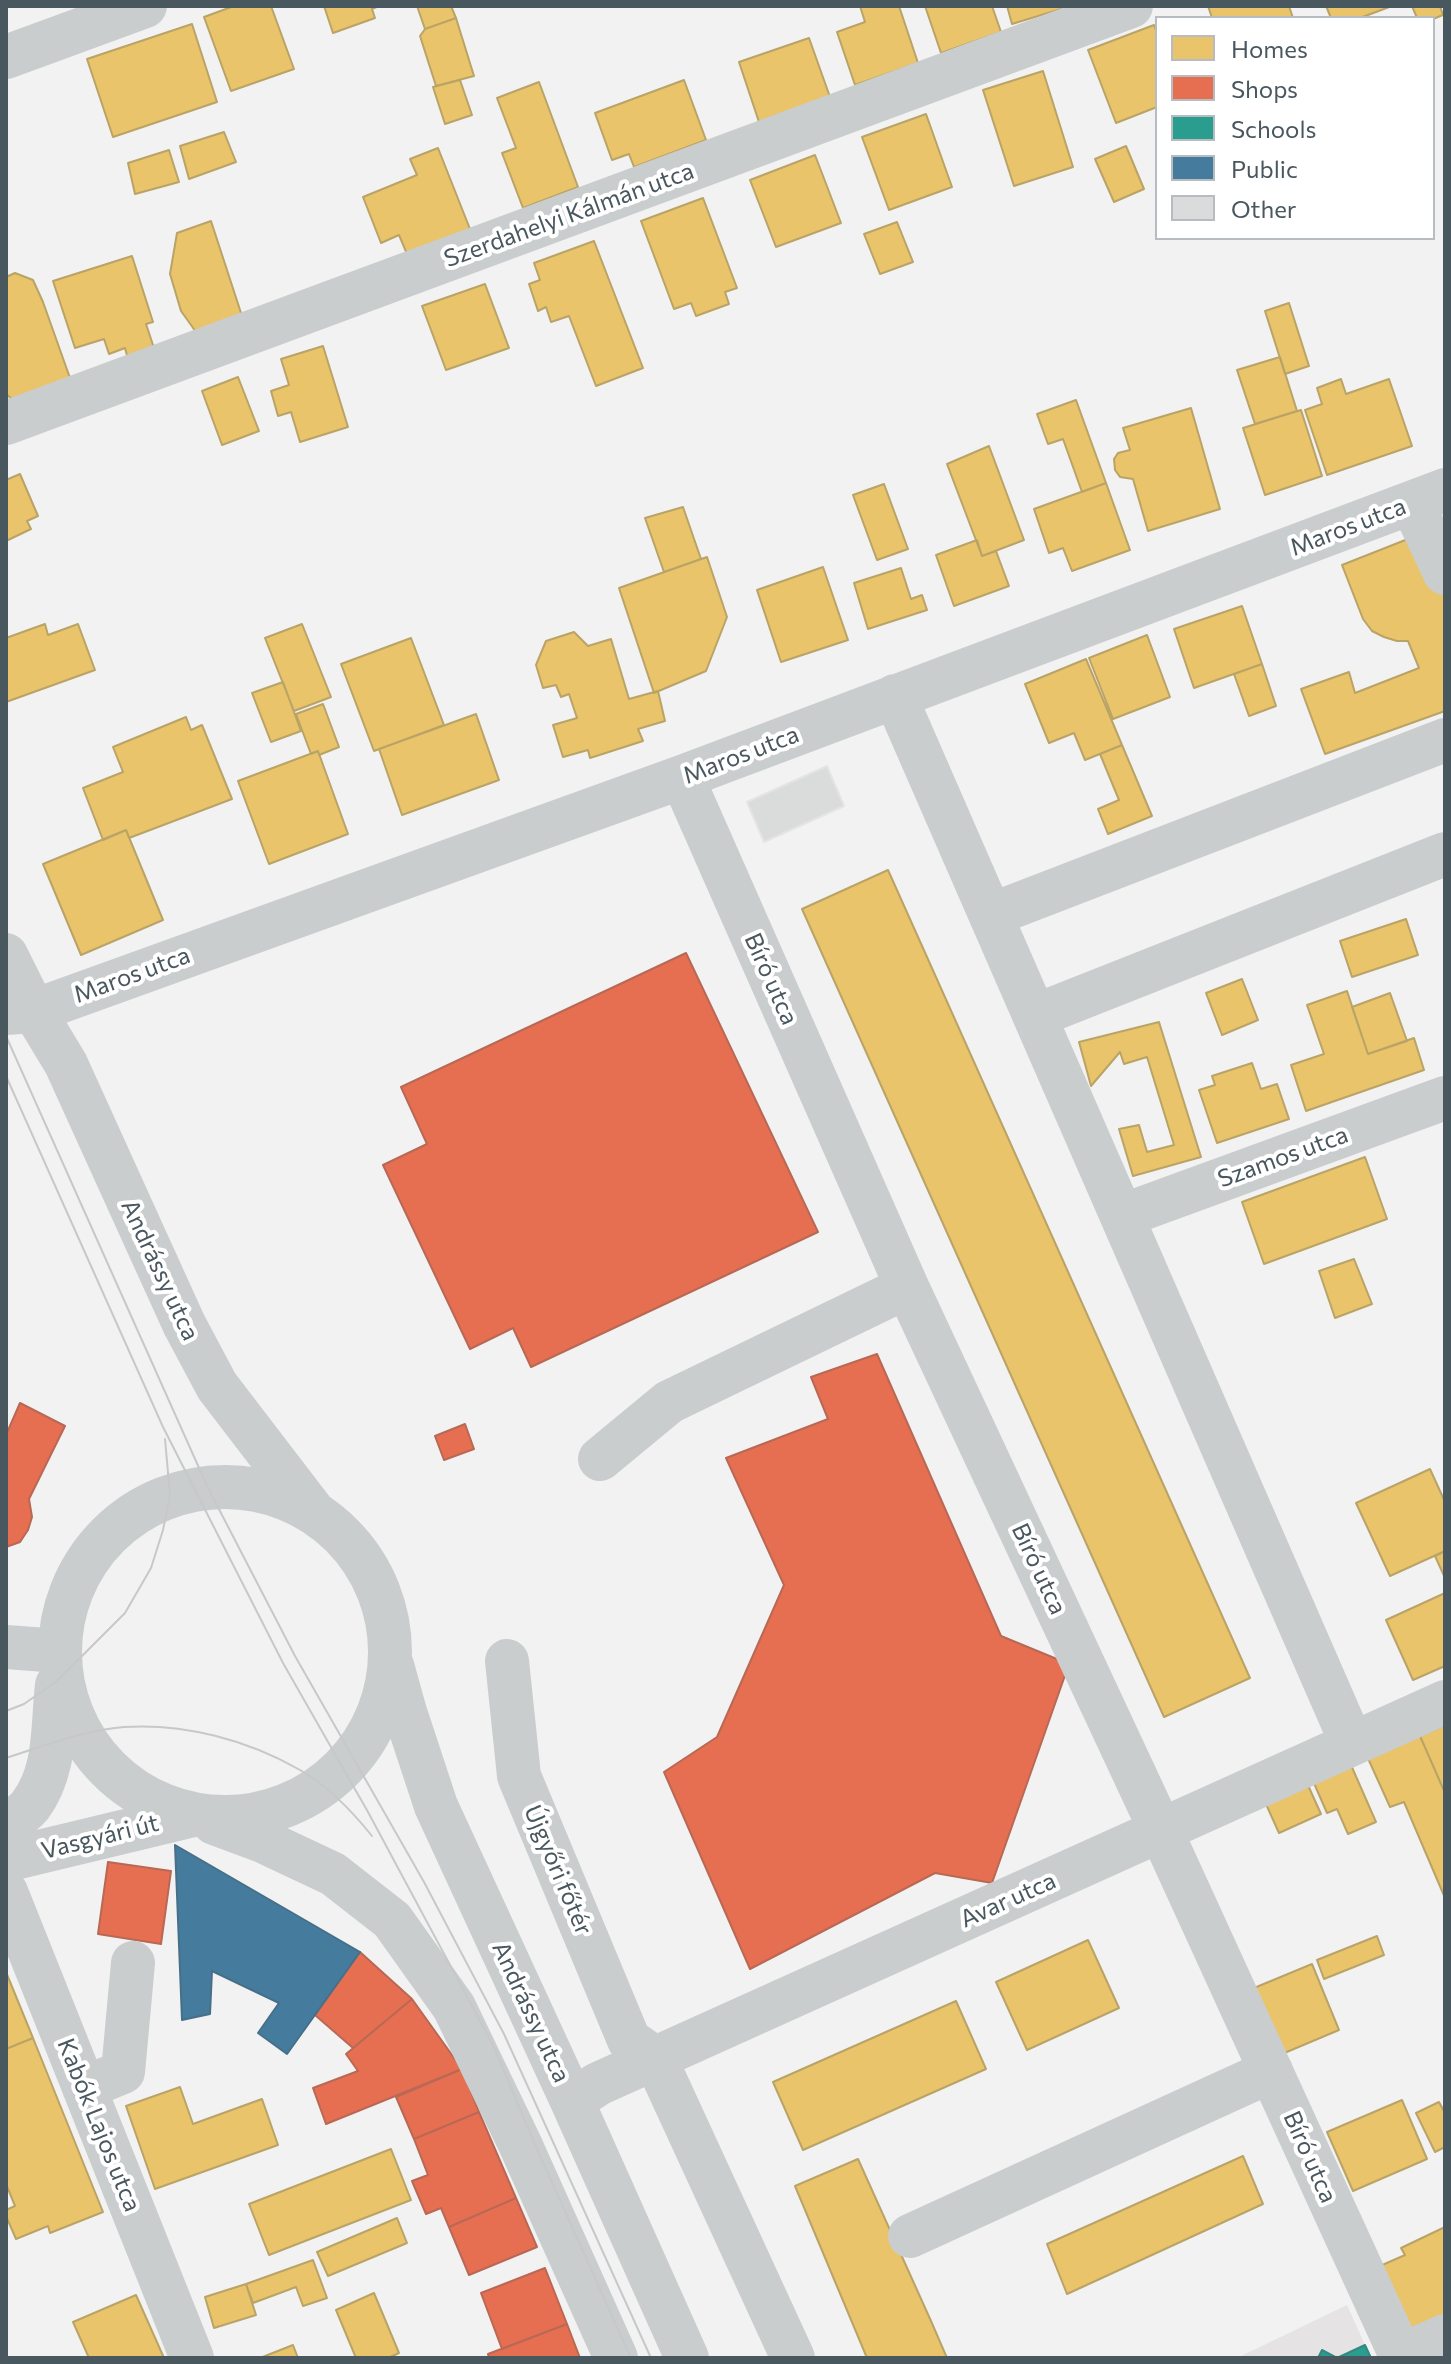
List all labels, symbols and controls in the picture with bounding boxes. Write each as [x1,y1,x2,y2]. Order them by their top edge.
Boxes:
legend [1155,16,1435,240]
text: Homes [1231,34,1308,63]
text: Shops [1231,74,1298,103]
text: Schools [1231,114,1316,143]
text: Public [1231,154,1298,183]
street label: Szerdahelyi Kálmán utca [440,156,698,274]
text: Other [1231,194,1296,223]
street label: Maros utca [1286,492,1410,562]
street label: Maros utca [679,720,803,790]
street label: Bíró utca [738,929,804,1029]
street label: Maros utca [70,941,194,1009]
street label: Szamos utca [1214,1120,1352,1194]
street label: Andrássy utca [115,1195,205,1345]
street label: Bíró utca [1005,1519,1073,1619]
street label: Újgyőri főtér [518,1801,598,1939]
street label: Vasgyári út [38,1809,162,1865]
street label: Avar utca [956,1866,1060,1934]
street label: Andrássy utca [486,1937,576,2087]
street label: Kabók Lajos utca [51,2034,147,2216]
street label: Bíró utca [1277,2107,1343,2207]

